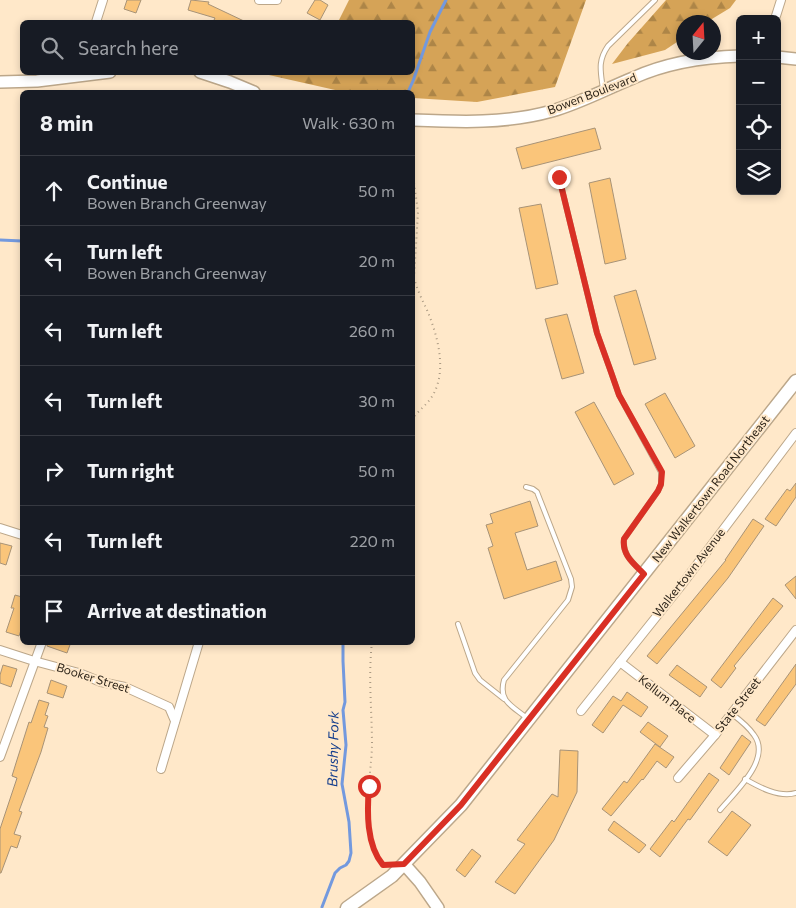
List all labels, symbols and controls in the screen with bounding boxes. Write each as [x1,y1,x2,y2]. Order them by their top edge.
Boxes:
north arrow [676,15,721,60]
map controls [736,15,781,195]
button: + [736,15,781,60]
search box [20,20,415,75]
icon: search [38,34,66,62]
text: Search here [78,36,178,59]
button: − [736,60,781,105]
street label: Bowen Boulevard [545,70,638,116]
button: locate [736,105,781,150]
text: 8 min [40,110,93,135]
text: Walk · 630 m [302,113,395,132]
button: layers [736,150,781,195]
route end [548,166,571,189]
text: Continue [87,170,167,193]
icon: ahead [40,177,68,205]
text: 50 m [358,181,395,200]
text: Bowen Branch Greenway [87,193,267,212]
text: Turn left [87,240,162,263]
icon: left [40,247,68,275]
text: 20 m [359,251,395,270]
text: Bowen Branch Greenway [87,263,267,282]
icon: left [40,317,68,345]
text: Turn left [87,319,162,342]
text: 260 m [349,321,395,340]
icon: left [40,387,68,415]
text: Turn left [87,389,162,412]
text: 30 m [358,391,395,410]
street label: New Walkertown Road Northeast [649,412,772,564]
icon: right [40,457,68,485]
text: Turn right [87,459,174,482]
text: 50 m [358,461,395,480]
street label: Walkertown Avenue [649,525,727,620]
icon: left [40,527,68,555]
text: Turn left [87,529,162,552]
text: 220 m [350,531,395,550]
icon: arrive [40,597,68,625]
text: Arrive at destination [87,599,267,622]
street label: Booker Street [55,659,132,695]
street label: Kellum Place [636,672,699,725]
street label: State Street [712,674,763,735]
water label: Brushy Fork [323,711,342,787]
route start [358,775,381,798]

